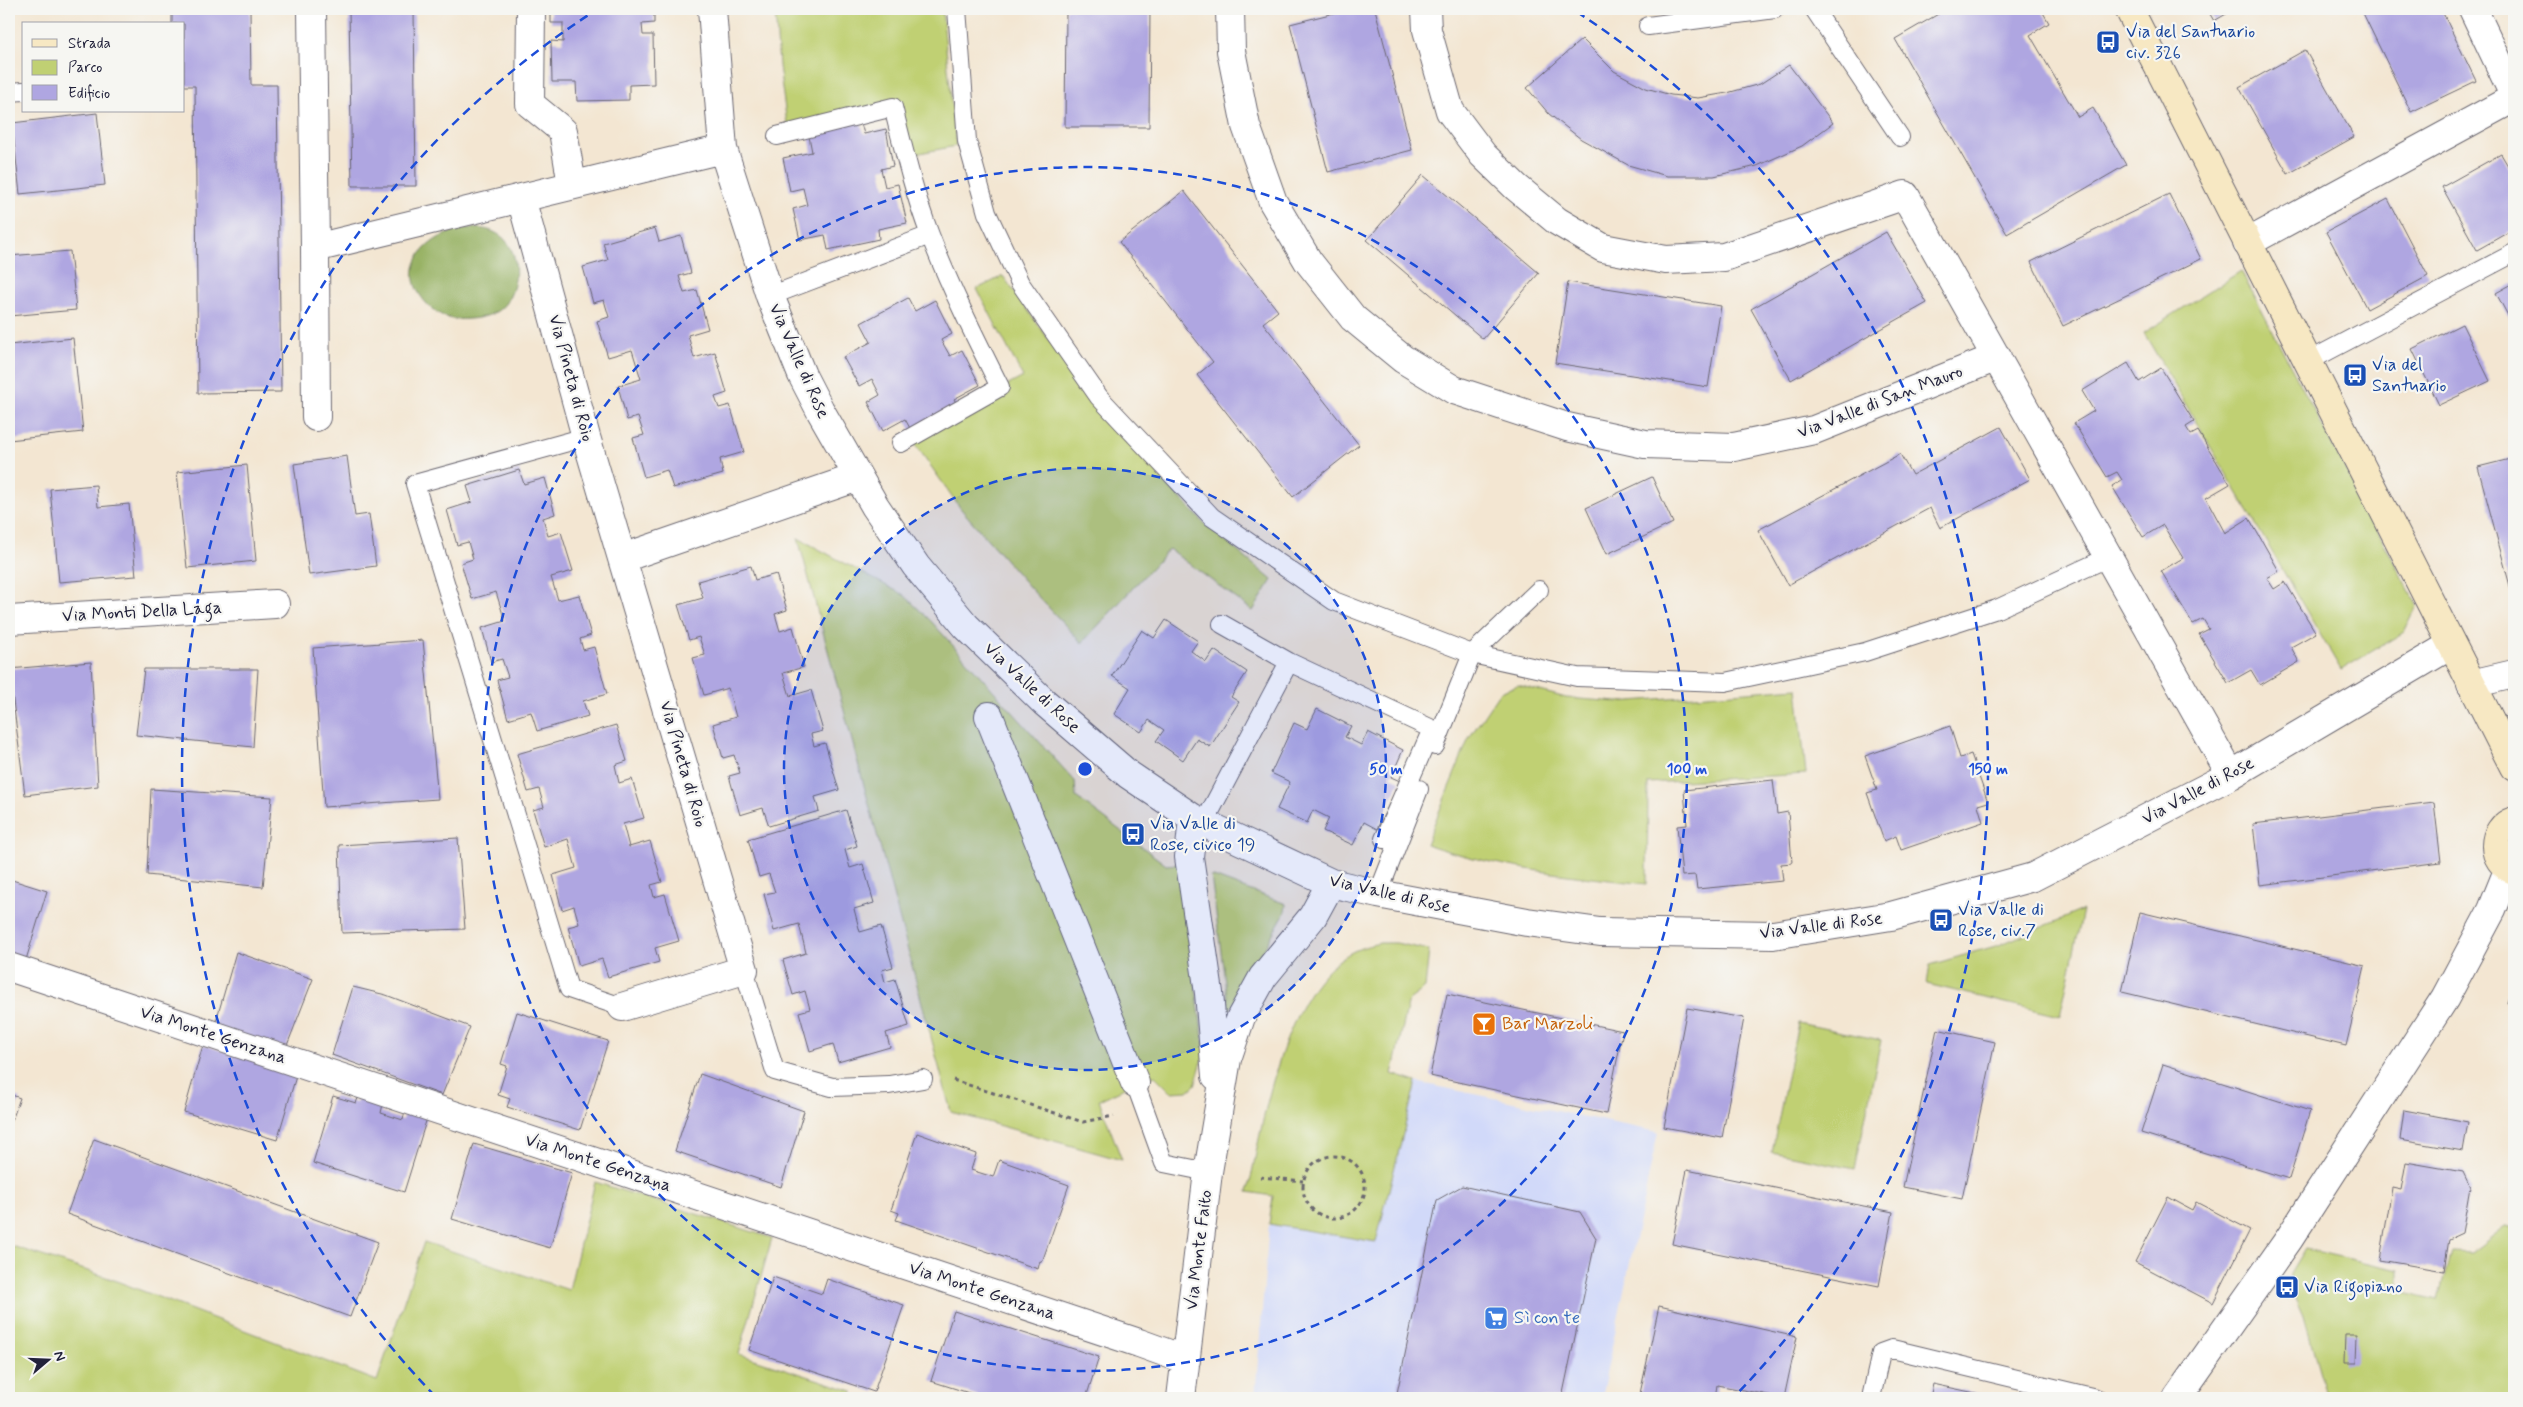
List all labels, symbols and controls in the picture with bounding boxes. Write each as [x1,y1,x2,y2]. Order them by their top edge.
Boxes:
place label: Via del Santuario civ. 326 [2126,20,2255,65]
legend [22,22,185,112]
bus stop icon: Via del Santuario civ. 326 [2095,29,2121,55]
text: Strada [68,34,111,54]
text: Parco [68,58,102,78]
text: Edificio [68,84,110,104]
street label: Via Valle di Rose [763,300,835,423]
street label: Via Pineta di Roio [543,312,599,444]
place label: Via del Santuario [2372,353,2447,398]
street label: Via Valle di San Mauro [1794,359,1966,445]
bus stop icon: Via del Santuario [2342,362,2368,388]
street label: Via Monti Della Laga [61,596,223,630]
street label: Via Valle di Rose [979,637,1086,739]
street label: Via Pineta di Roio [653,698,713,830]
street label: Via Valle di Rose [2138,751,2258,831]
centre of rings [1076,760,1094,778]
text: 50 m [1369,760,1403,780]
text: 100 m [1667,760,1707,780]
text: 150 m [1968,760,2008,780]
place label: Via Valle di Rose, civico 19 [1150,812,1255,857]
bus stop icon: Via Valle di Rose, civico 19 [1120,821,1146,847]
street label: Via Valle di Rose [1327,868,1453,920]
place label: Via Valle di Rose, civ.7 [1958,898,2044,943]
street label: Via Valle di Rose [1758,907,1884,945]
bus stop icon: Via Valle di Rose, civ.7 [1928,907,1954,933]
street label: Via Monte Genzana [137,1000,289,1070]
bar icon: Bar Marzoli [1471,1011,1497,1037]
place label: Bar Marzoli [1502,1012,1593,1036]
street label: Via Monte Genzana [522,1128,674,1198]
street label: Via Monte Faito [1180,1189,1218,1311]
street label: Via Monte Genzana [906,1256,1058,1326]
bus stop icon: Via Rigopiano [2274,1274,2300,1300]
place label: Via Rigopiano [2304,1275,2403,1301]
supermarket icon: Sì con te [1483,1305,1509,1331]
place label: Sì con te [1514,1306,1580,1330]
north arrow [22,1334,72,1384]
text: N [49,1349,69,1363]

